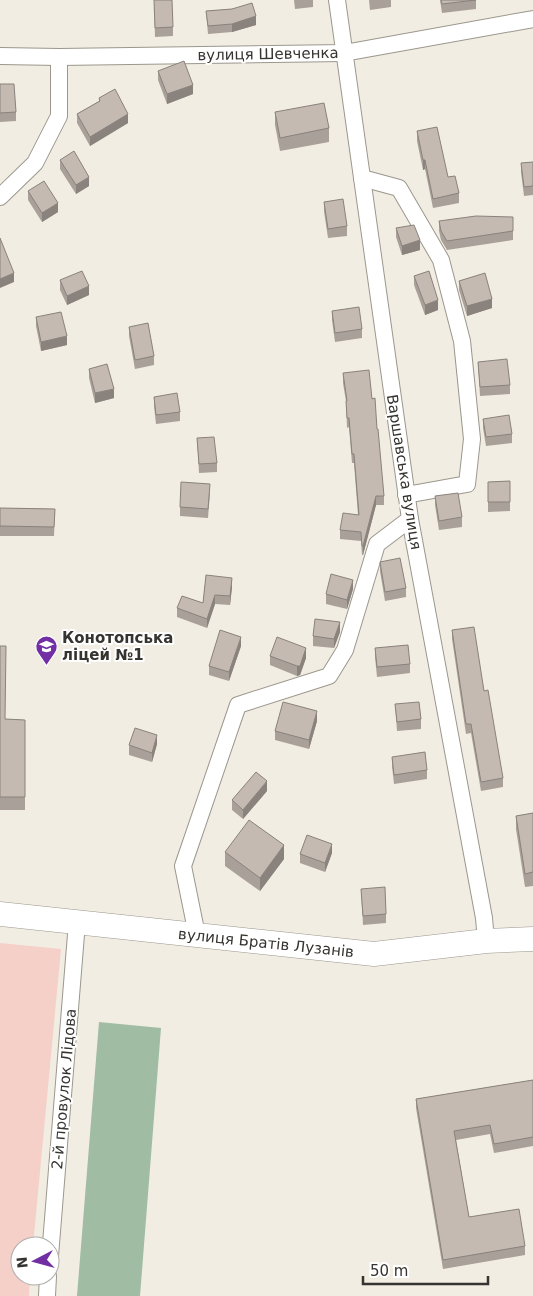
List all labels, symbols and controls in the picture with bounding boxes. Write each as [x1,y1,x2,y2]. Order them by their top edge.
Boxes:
street label: вулиця Шевченка [197,44,339,64]
street label: Варшавська вулиця [383,393,425,551]
place label: Конотопська ліцей №1 [62,629,173,664]
school or university icon: Конотопська ліцей №1 [34,635,58,666]
street label: вулиця Братів Лузанів [177,925,355,961]
street label: 2-й провулок Лідова [48,1008,80,1170]
north arrow [10,1236,60,1286]
scale bar [363,1254,488,1286]
text: N [14,1256,31,1269]
text: 50 m [370,1262,408,1280]

